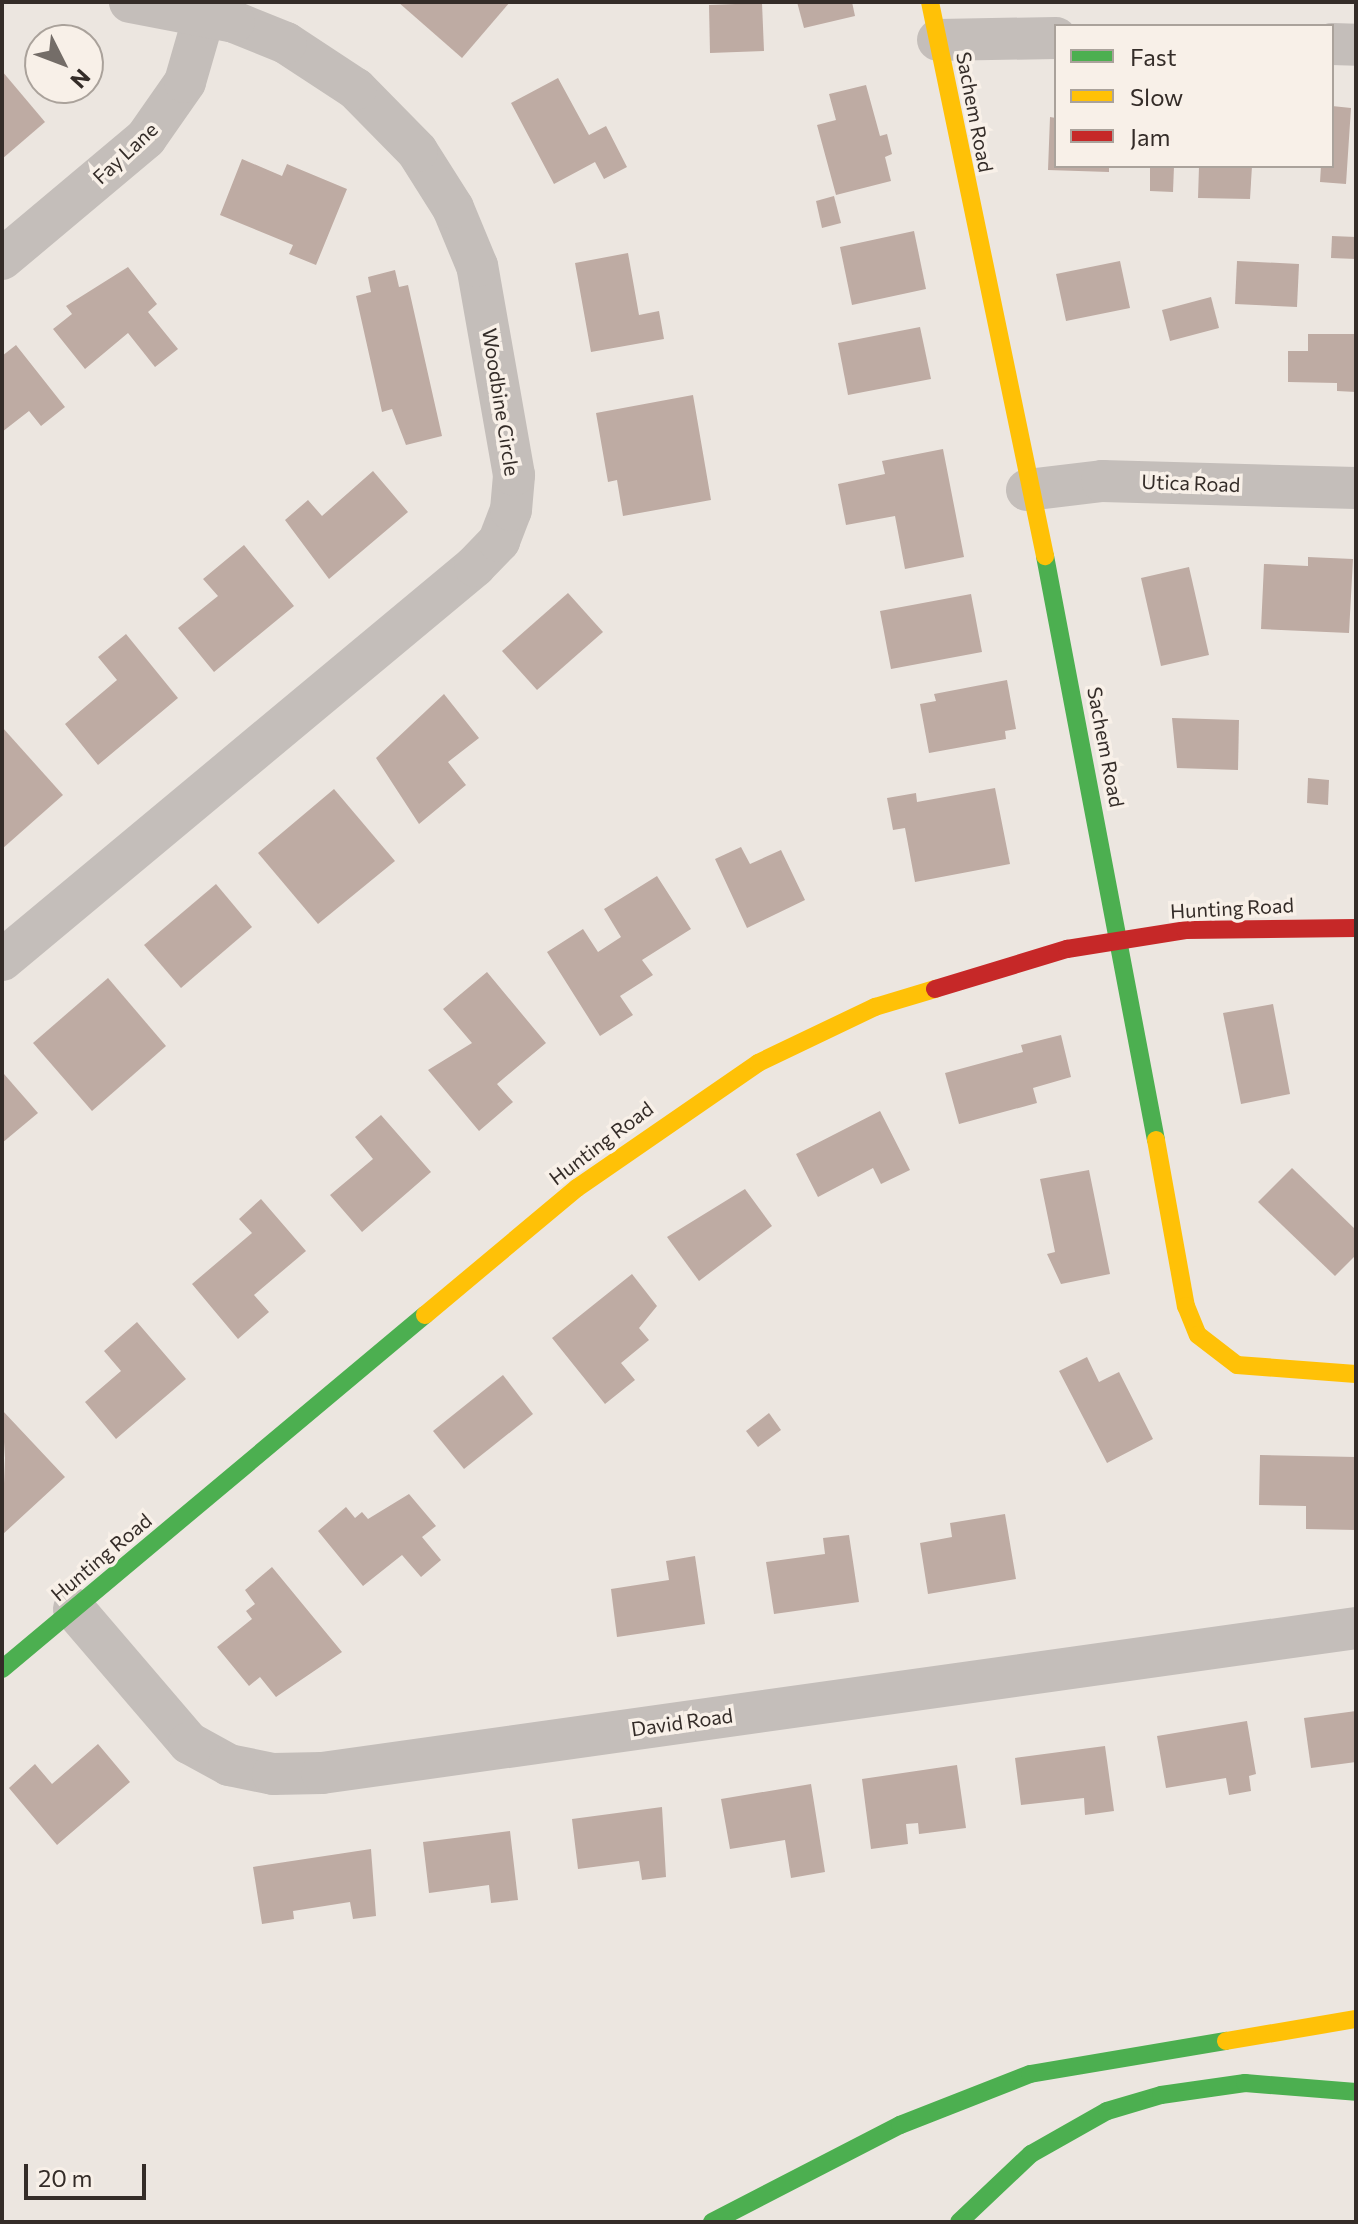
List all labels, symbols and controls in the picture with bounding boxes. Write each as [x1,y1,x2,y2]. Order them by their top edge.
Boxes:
north arrow [24,24,104,104]
legend [1054,24,1334,168]
text: Fast [1130,42,1177,71]
street label: Sachem Road [952,50,998,174]
text: N [65,64,96,94]
text: Slow [1130,82,1183,111]
street label: Fay Lane [88,117,162,189]
text: Jam [1130,122,1170,151]
street label: Woodbine Circle [477,326,525,478]
street label: Utica Road [1141,469,1241,497]
street label: Sachem Road [1083,685,1129,809]
street label: Hunting Road [1170,893,1294,923]
street label: Hunting Road [544,1096,658,1190]
street label: Hunting Road [46,1508,156,1606]
street label: David Road [630,1703,734,1741]
scale bar [28,2148,150,2198]
text: 20 m [38,2163,92,2192]

